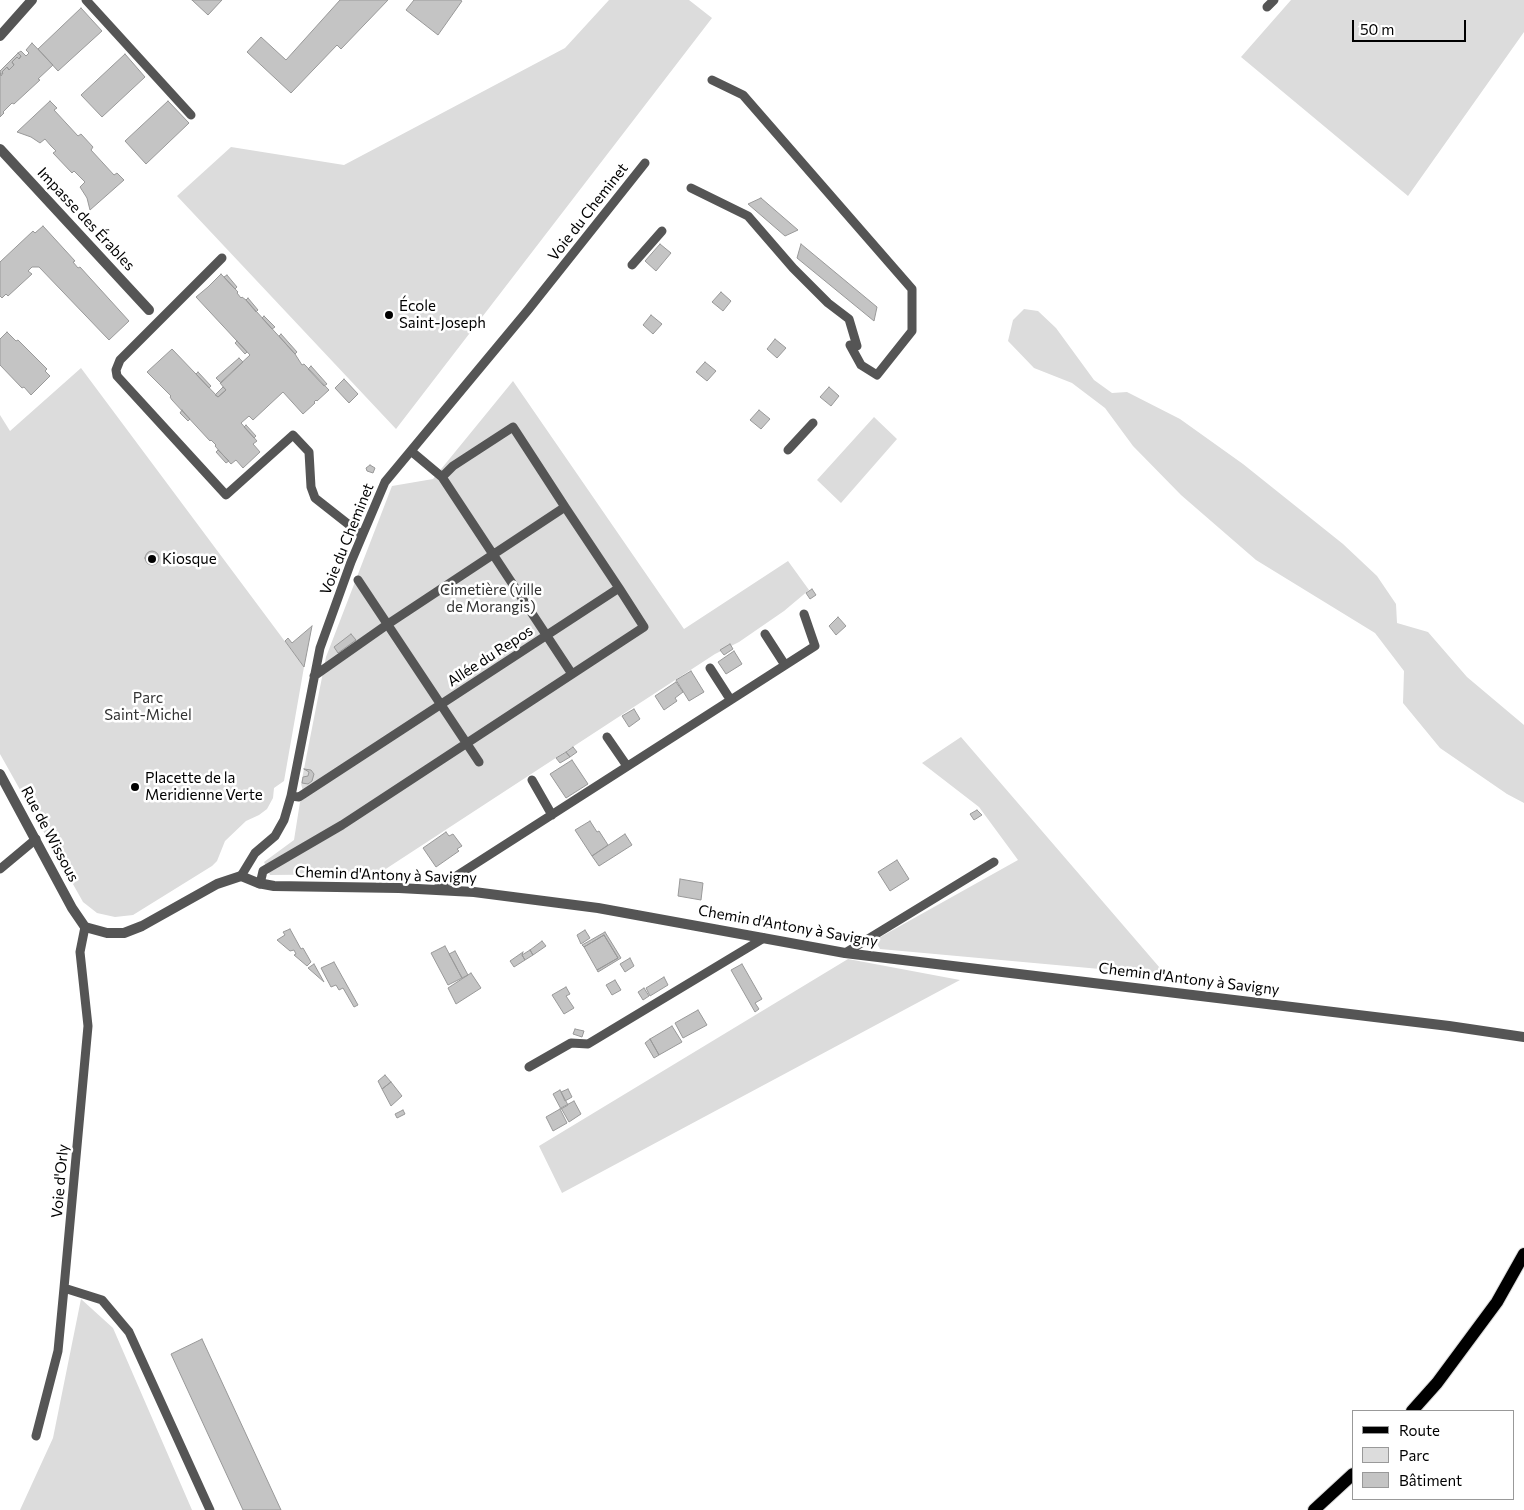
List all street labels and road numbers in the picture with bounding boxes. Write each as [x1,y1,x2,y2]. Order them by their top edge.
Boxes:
street label: Voie du Cheminet [544,160,632,264]
street label: Impasse des Érables [33,164,139,274]
street label: Voie du Cheminet [316,480,378,598]
street label: Allée du Repos [444,622,536,690]
street label: Rue de Wissous [17,783,83,885]
street label: Chemin d'Antony à Savigny [295,863,477,887]
street label: Chemin d'Antony à Savigny [697,901,879,951]
street label: Chemin d'Antony à Savigny [1098,959,1280,999]
street label: Voie d'Orly [48,1143,72,1219]

